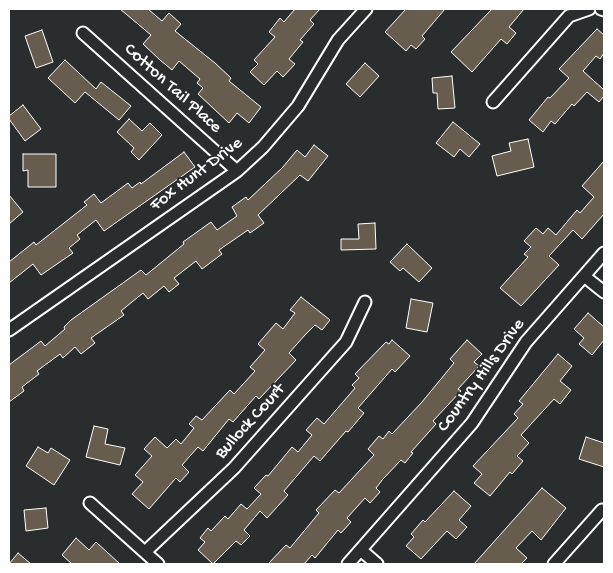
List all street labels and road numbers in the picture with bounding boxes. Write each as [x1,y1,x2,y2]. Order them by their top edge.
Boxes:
street label: Cotton Tail Place [119,39,225,139]
street label: Fox Hunt Drive [146,133,248,217]
street label: Country Hills Drive [434,315,530,437]
street label: Bullock Court [211,380,291,464]

